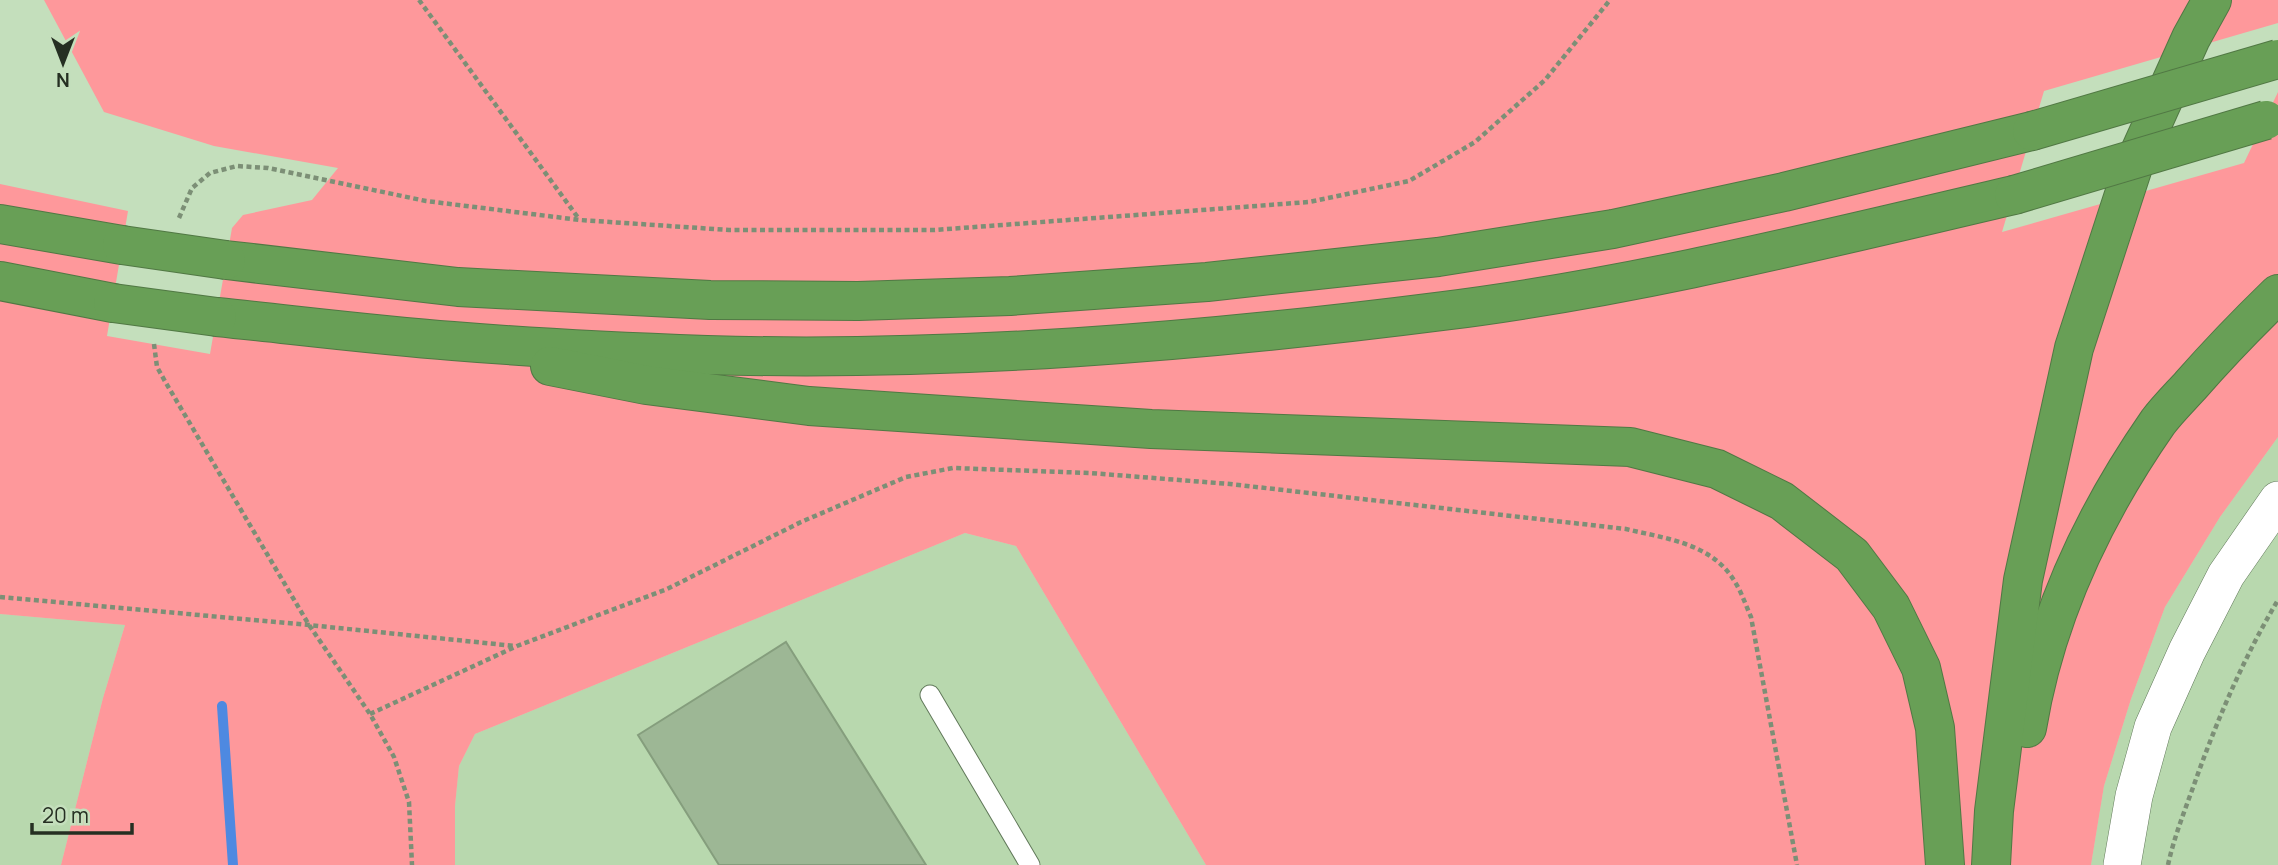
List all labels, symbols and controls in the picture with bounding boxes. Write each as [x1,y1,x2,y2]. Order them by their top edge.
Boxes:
north arrow [28,28,98,98]
text: N [56,67,70,93]
scale bar [32,792,131,836]
text: 20 m [42,801,89,829]

